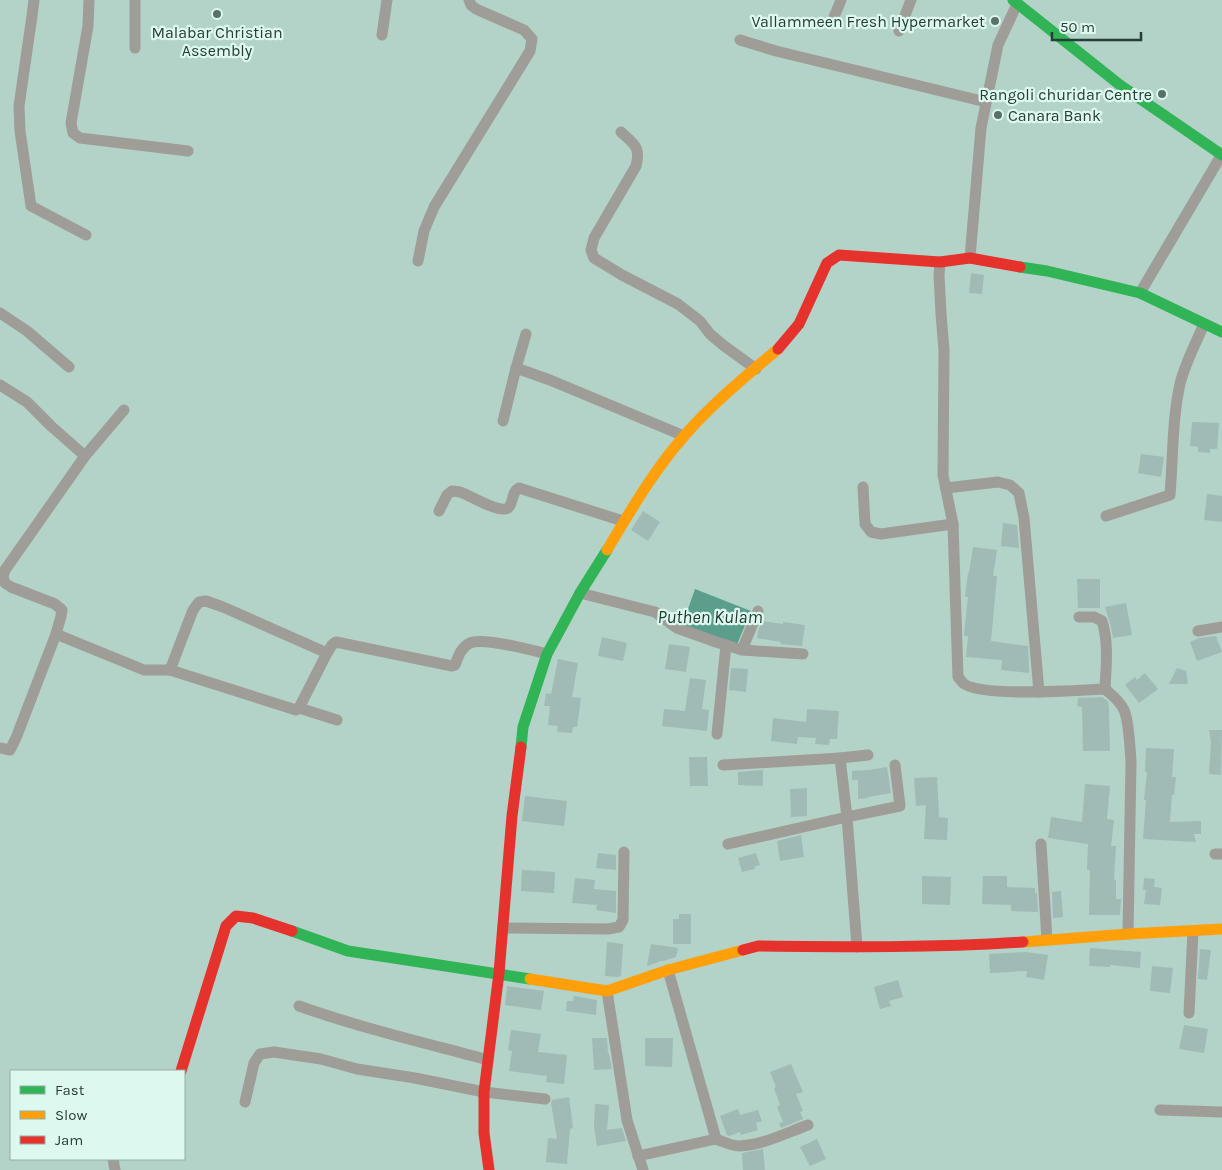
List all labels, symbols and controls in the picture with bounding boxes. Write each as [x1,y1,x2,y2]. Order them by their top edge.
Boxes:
marker: Malabar Christian Assembly [211,8,223,20]
scale bar [1052,10,1141,42]
place label: Vallammeen Fresh Hypermarket [752,12,985,31]
marker: Vallammeen Fresh Hypermarket [989,15,1001,27]
text: 50 m [1060,18,1095,36]
place label: Malabar Christian Assembly [151,23,283,60]
place label: Rangoli churidar Centre [979,85,1152,104]
marker: Rangoli churidar Centre [1156,88,1168,100]
place label: Canara Bank [1008,106,1101,125]
marker: Canara Bank [992,109,1004,121]
water label: Puthen Kulam [657,606,763,628]
legend [10,1070,185,1160]
text: Fast [55,1081,85,1099]
text: Slow [55,1106,87,1124]
text: Jam [55,1131,83,1149]

